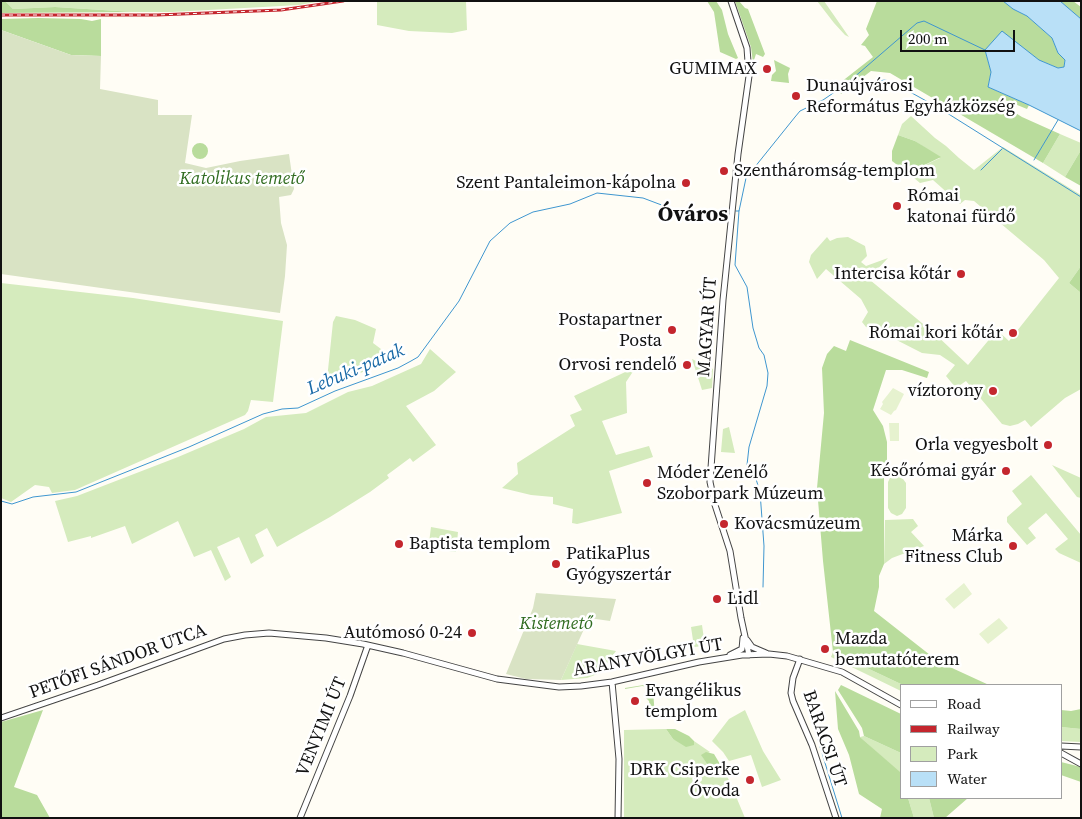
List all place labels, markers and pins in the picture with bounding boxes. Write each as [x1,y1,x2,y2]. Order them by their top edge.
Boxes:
place label: GUMIMAX [669,58,757,80]
marker: GUMIMAX [761,63,773,75]
place label: Dunaújvárosi Református Egyházközség [806,75,1015,118]
marker: Dunaújvárosi Református Egyházközség [790,90,802,102]
place label: Szentháromság-templom [734,160,935,182]
marker: Szentháromság-templom [718,165,730,177]
place label: Szent Pantaleimon-kápolna [456,172,676,194]
marker: Szent Pantaleimon-kápolna [680,177,692,189]
place label: Római katonai fürdő [907,185,1016,228]
marker: Római katonai fürdő [891,200,903,212]
place label: Intercisa kőtár [834,263,951,285]
marker: Intercisa kőtár [955,268,967,280]
place label: Postapartner Posta [558,309,662,352]
place label: Római kori kőtár [868,322,1003,344]
marker: Postapartner Posta [666,324,678,336]
marker: Római kori kőtár [1007,327,1019,339]
place label: Orvosi rendelő [559,354,677,376]
marker: Orvosi rendelő [681,359,693,371]
place label: víztorony [908,380,983,402]
marker: víztorony [987,385,999,397]
place label: Orla vegyesbolt [915,434,1038,456]
marker: Orla vegyesbolt [1042,439,1054,451]
place label: Későrómai gyár [870,460,996,482]
place label: Móder Zenélő Szoborpark Múzeum [657,462,823,504]
marker: Későrómai gyár [1000,465,1012,477]
marker: Móder Zenélő Szoborpark Múzeum [641,477,653,489]
place label: Kovácsmúzeum [734,513,861,535]
marker: Kovácsmúzeum [718,518,730,530]
place label: Márka Fitness Club [904,525,1003,568]
place label: Baptista templom [409,533,550,555]
marker: Baptista templom [393,538,405,550]
marker: Márka Fitness Club [1007,540,1019,552]
place label: PatikaPlus Gyógyszertár [566,543,671,586]
marker: PatikaPlus Gyógyszertár [550,558,562,570]
place label: Lidl [727,588,759,610]
marker: Lidl [711,593,723,605]
place label: Autómosó 0-24 [344,622,462,644]
marker: Autómosó 0-24 [466,627,478,639]
place label: Mazda bemutatóterem [835,628,960,670]
marker: Mazda bemutatóterem [819,643,831,655]
place label: Evangélikus templom [645,680,741,722]
marker: Evangélikus templom [629,695,641,707]
place label: DRK Csiperke Óvoda [630,759,740,802]
marker: DRK Csiperke Óvoda [744,774,756,786]

